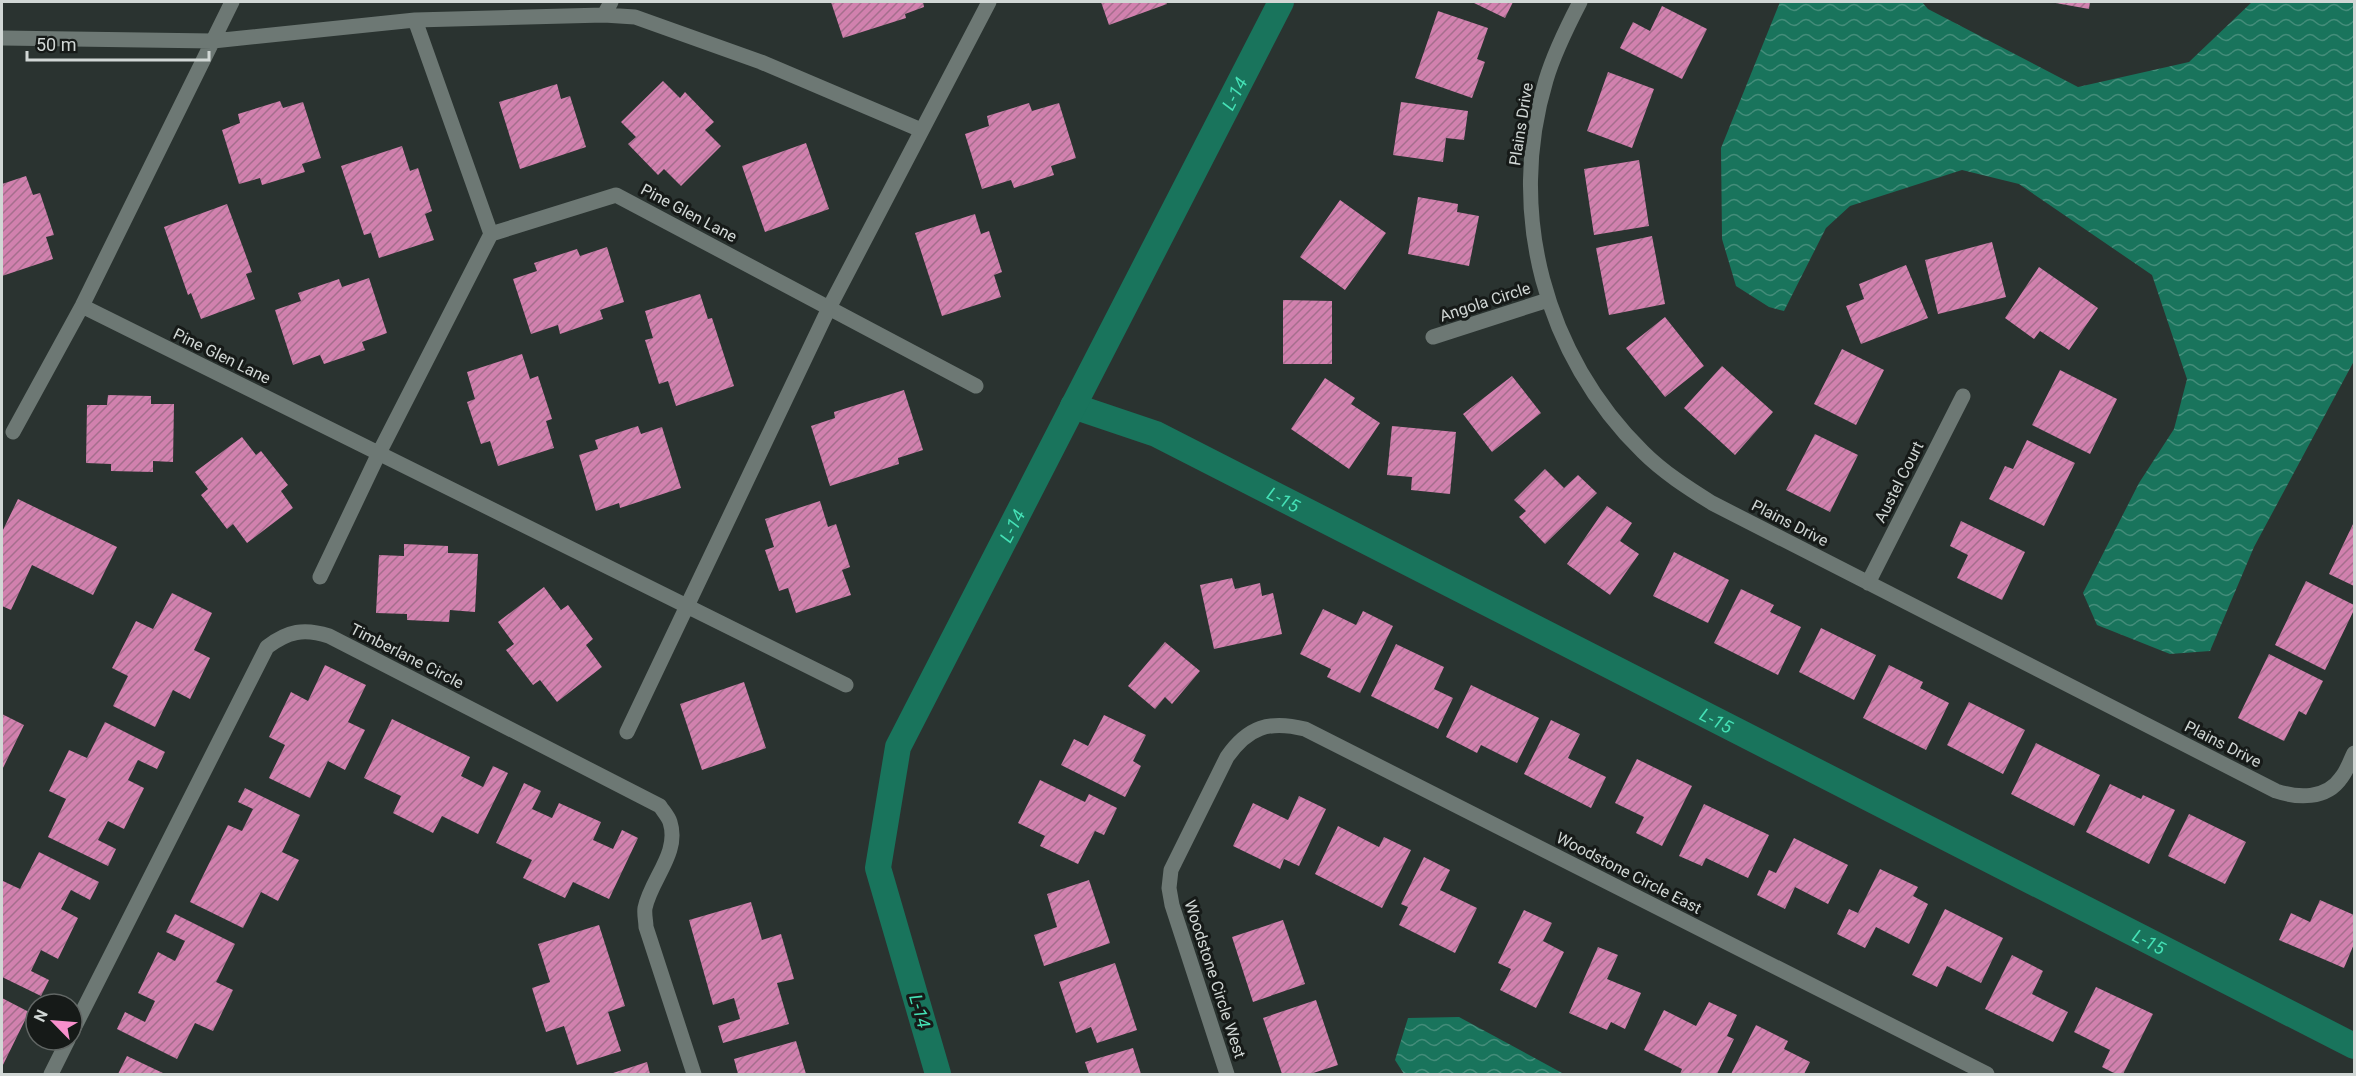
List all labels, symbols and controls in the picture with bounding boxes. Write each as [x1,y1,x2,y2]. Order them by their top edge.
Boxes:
scale bar [27,24,208,62]
text: 50 m [36,34,76,55]
water label: L-14 [1217,73,1251,113]
street label: Plains Drive [1505,81,1537,167]
street label: Pine Glen Lane [638,180,740,246]
street label: Angola Circle [1437,278,1533,326]
street label: Pine Glen Lane [170,324,274,388]
street label: Austel Court [1870,438,1928,526]
water label: L-15 [1264,482,1304,516]
street label: Plains Drive [1748,496,1832,550]
water label: L-14 [995,506,1029,546]
street label: Timberlane Circle [347,619,467,693]
water label: L-15 [1697,703,1737,737]
street label: Plains Drive [2181,717,2265,771]
street label: Woodstone Circle East [1553,828,1705,918]
street label: Woodstone Circle West [1180,898,1250,1060]
water label: L-15 [2129,924,2169,959]
north arrow [24,992,84,1052]
water label: L-14 [905,992,935,1030]
text: N [30,1007,52,1025]

